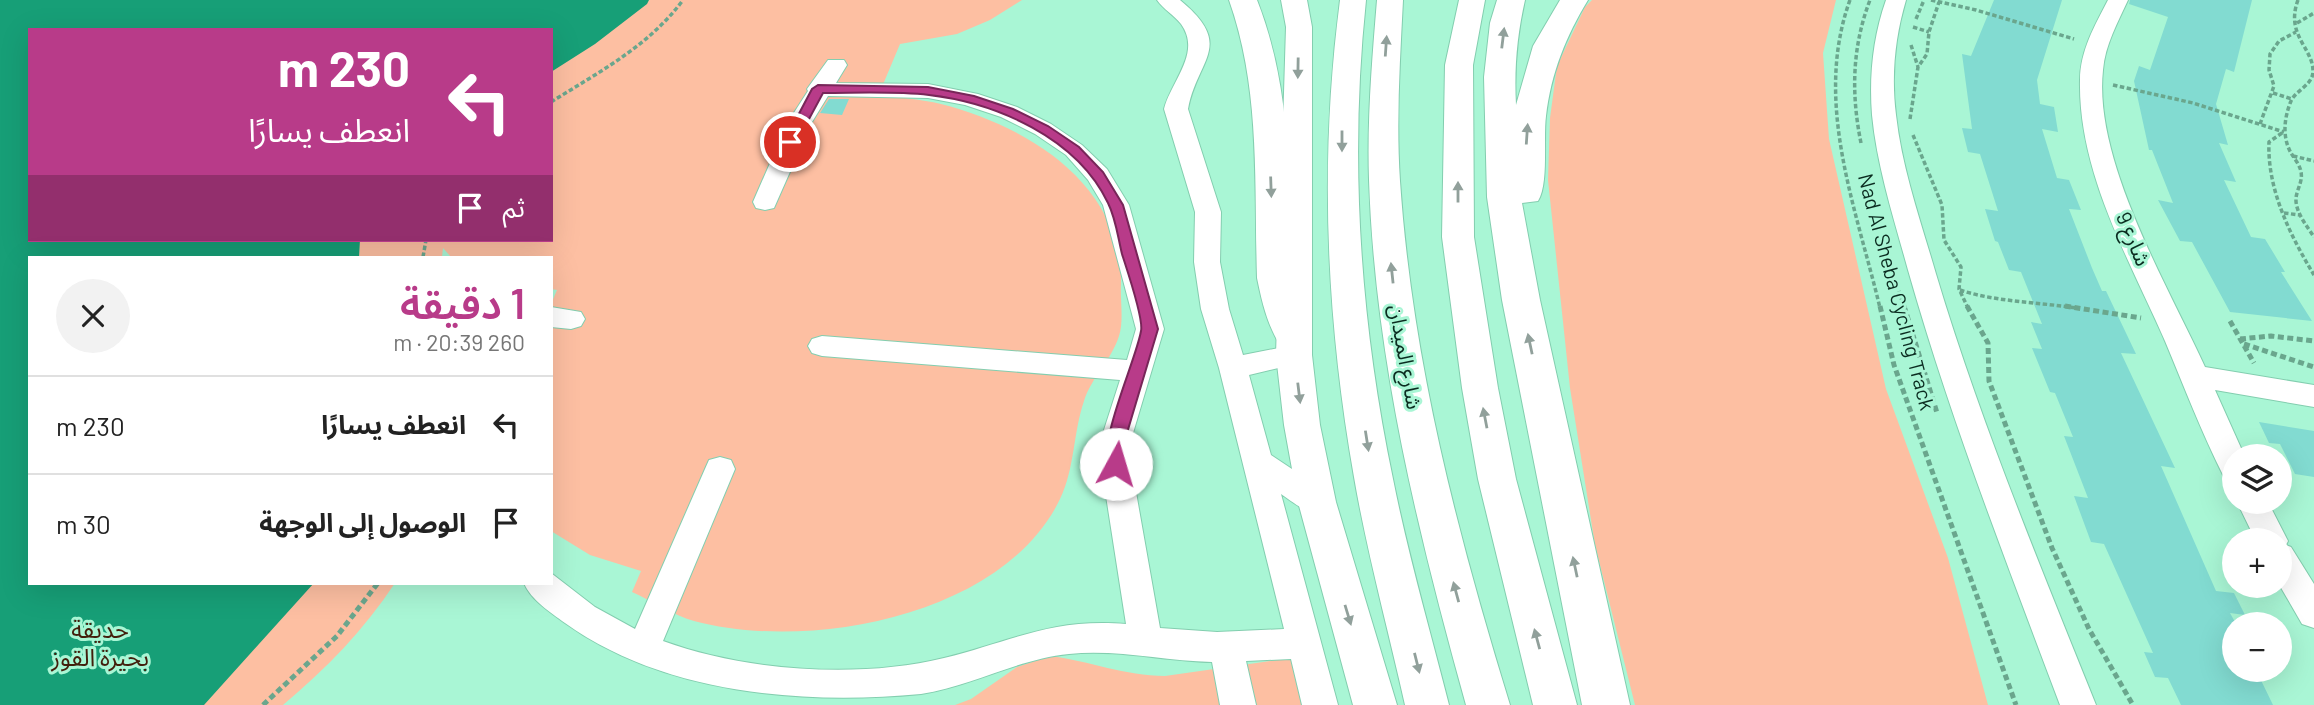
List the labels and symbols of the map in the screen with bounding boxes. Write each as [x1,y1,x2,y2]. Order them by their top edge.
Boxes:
one-way arrow [1497,27,1508,49]
one-way arrow [1381,35,1392,57]
one-way arrow [1292,57,1304,79]
pin [760,112,820,172]
one-way arrow [1522,123,1533,145]
one-way arrow [1336,130,1348,152]
street label: Nad Al Sheba Cycling Track [1854,171,1941,413]
one-way arrow [1265,177,1276,199]
one-way arrow [1452,181,1464,203]
street label: شارع 9 [2108,208,2157,271]
one-way arrow [1386,262,1397,284]
street label: شارع الميدان [1381,302,1428,412]
one-way arrow [1524,333,1535,355]
one-way arrow [1293,382,1304,404]
one-way arrow [1480,407,1491,429]
position arrow [1079,427,1153,501]
one-way arrow [1362,430,1373,452]
one-way arrow [1570,556,1581,578]
one-way arrow [1450,581,1460,602]
one-way arrow [1343,605,1353,626]
park label: حديقة بحيرة القوز [50,614,149,672]
one-way arrow [1531,628,1541,649]
one-way arrow [1412,652,1423,674]

